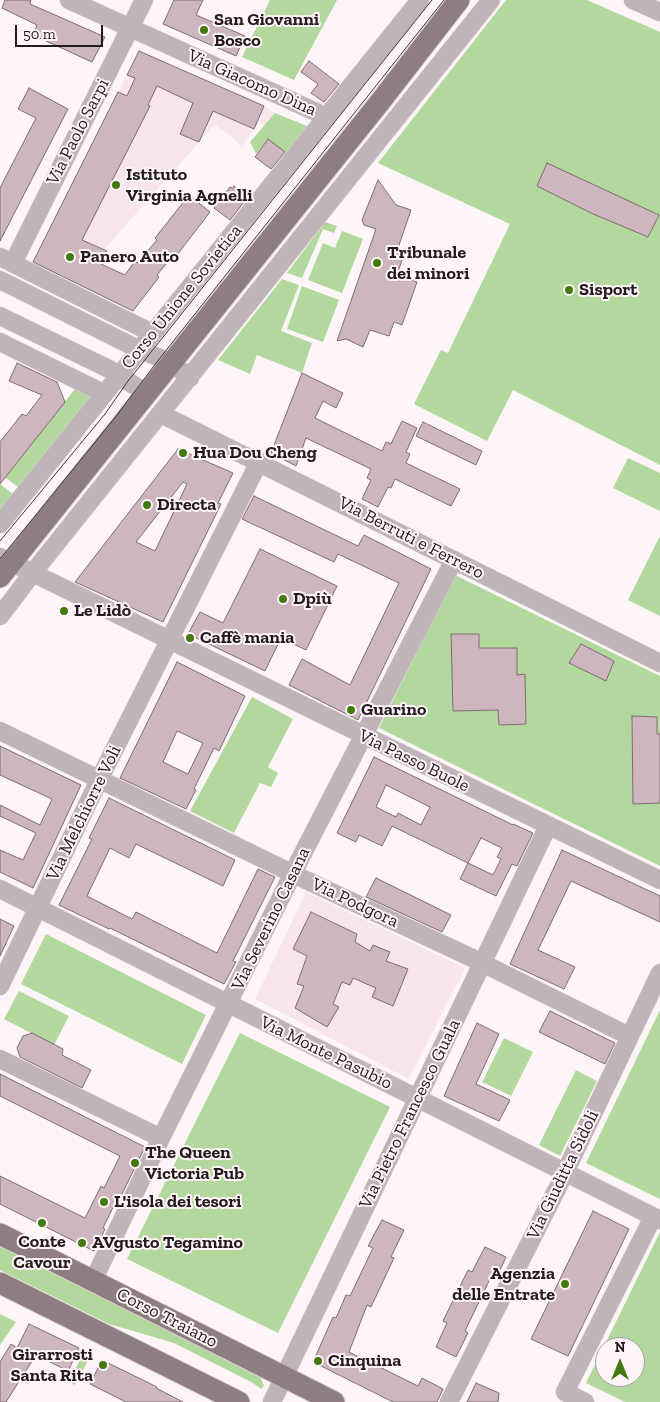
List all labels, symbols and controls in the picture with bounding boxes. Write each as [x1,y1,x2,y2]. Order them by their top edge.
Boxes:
place label: San Giovanni Bosco [214,9,319,52]
scale bar [18,15,105,47]
marker: San Giovanni Bosco [198,24,210,36]
text: 50 m [23,25,56,43]
street label: Via Giacomo Dina [184,45,320,121]
street label: Via Paolo Sarpi [42,75,114,189]
place label: Istituto Virginia Agnelli [126,164,253,206]
marker: Istituto Virginia Agnelli [110,179,122,191]
street label: Corso Unione Sovietica [117,220,247,374]
place label: Tribunale dei minori [387,242,469,284]
place label: Panero Auto [80,246,179,268]
marker: Panero Auto [64,251,76,263]
marker: Tribunale dei minori [371,257,383,269]
place label: Sisport [579,279,637,301]
marker: Sisport [563,284,575,296]
place label: Hua Dou Cheng [193,442,317,464]
marker: Hua Dou Cheng [177,447,189,459]
street label: Via Berruti e Ferrero [335,492,487,584]
place label: Directa [157,494,216,516]
marker: Directa [141,499,153,511]
place label: Dpiù [293,588,332,610]
marker: Dpiù [277,593,289,605]
place label: Le Lidò [74,600,131,622]
marker: Le Lidò [58,605,70,617]
place label: Caffè mania [200,627,294,649]
marker: Caffè mania [184,632,196,644]
place label: Guarino [361,699,426,721]
marker: Guarino [345,704,357,716]
street label: Via Passo Buole [355,725,473,797]
street label: Via Melchiorre Voli [42,742,126,884]
street label: Via Severino Casana [227,844,315,994]
street label: Via Podgora [308,873,402,933]
street label: Via Monte Pasubio [256,1012,396,1094]
street label: Via Pietro Francesco Guala [355,1016,465,1212]
street label: Via Giuditta Sidoli [522,1107,604,1243]
place label: The Queen Victoria Pub [145,1142,244,1184]
marker: The Queen Victoria Pub [129,1157,141,1169]
place label: L'isola dei tesori [114,1191,241,1213]
marker: L'isola dei tesori [98,1196,110,1208]
marker: Conte Cavour [36,1217,48,1229]
place label: Conte Cavour [13,1231,71,1274]
place label: AVgusto Tegamino [92,1232,243,1254]
marker: AVgusto Tegamino [76,1237,88,1249]
place label: Agenzia delle Entrate [452,1263,555,1306]
marker: Agenzia delle Entrate [559,1278,571,1290]
street label: Corso Traiano [113,1283,221,1353]
north arrow [595,1337,645,1387]
text: N [615,1339,625,1356]
place label: Girarrosti Santa Rita [10,1344,93,1386]
place label: Cinquina [328,1350,401,1372]
marker: Cinquina [312,1355,324,1367]
marker: Girarrosti Santa Rita [97,1359,109,1371]

